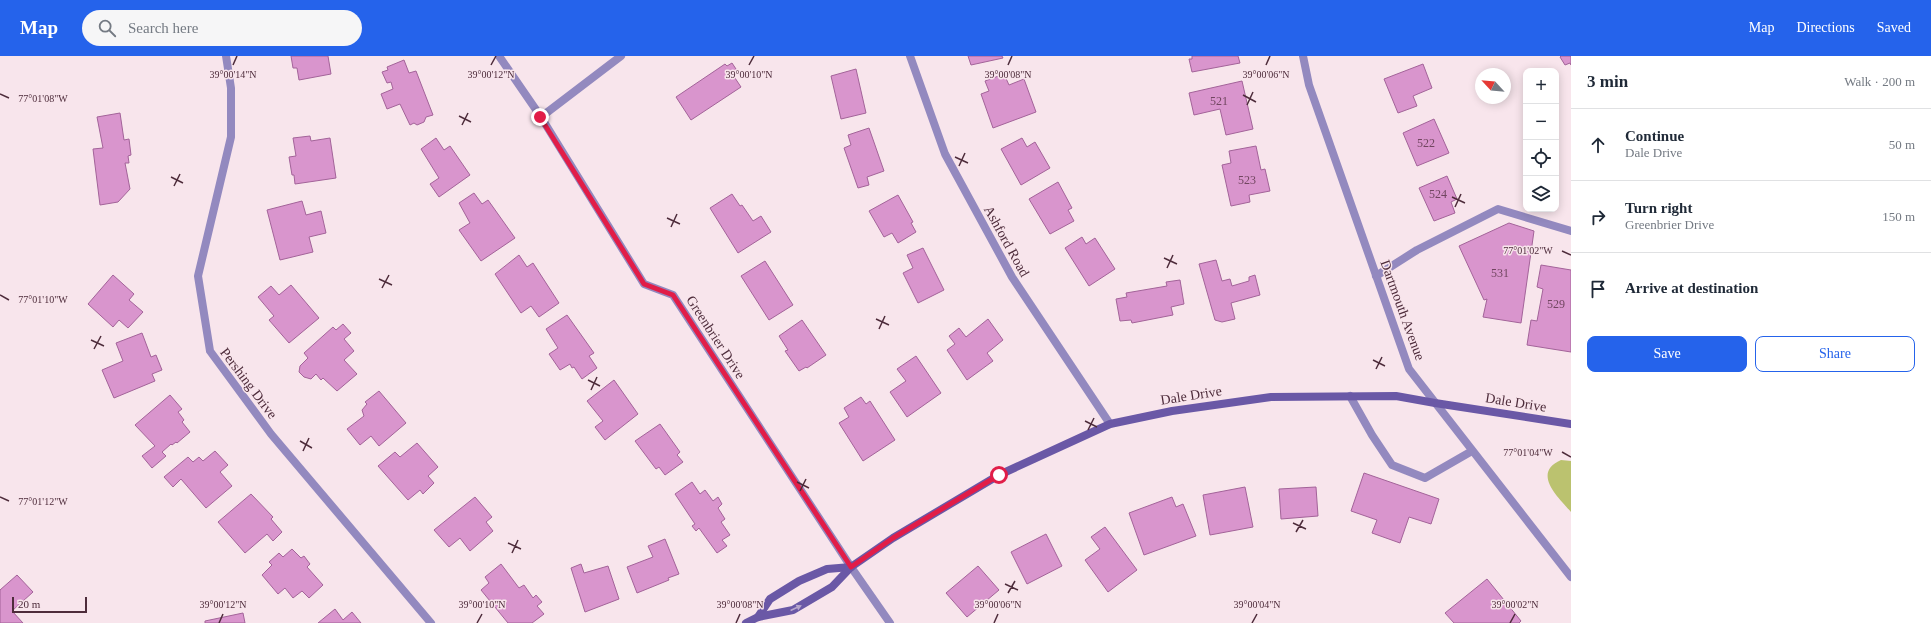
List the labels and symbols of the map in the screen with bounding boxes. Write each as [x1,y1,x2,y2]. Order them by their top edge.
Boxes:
north arrow [1475,68,1511,104]
text: 39°00'14"N [209,69,257,80]
text: 39°00'12"N [467,69,515,80]
text: 39°00'10"N [725,69,773,80]
text: 39°00'08"N [984,69,1032,80]
text: 39°00'06"N [1242,69,1290,80]
text: 77°01'08"W [18,93,68,104]
house number: 521 [1210,94,1228,108]
route end [531,108,549,126]
house number: 522 [1417,136,1435,150]
house number: 523 [1238,173,1256,187]
house number: 524 [1429,187,1447,201]
street label: Ashford Road [981,203,1032,279]
text: 77°01'02"W [1503,245,1553,256]
street label: Dartmouth Avenue [1377,258,1428,362]
house number: 531 [1491,266,1509,280]
street label: Greenbrier Drive [683,293,748,382]
text: 77°01'10"W [18,294,68,305]
house number: 529 [1547,297,1565,311]
street label: Pershing Drive [217,345,280,422]
street label: Dale Drive [1159,383,1223,408]
street label: Dale Drive [1484,390,1548,415]
text: 77°01'04"W [1503,447,1553,458]
route start [990,466,1008,484]
text: 77°01'12"W [18,496,68,507]
scale bar [12,595,87,614]
text: 39°00'12"N [199,599,247,610]
text: 39°00'10"N [458,599,506,610]
text: 39°00'08"N [716,599,764,610]
text: 39°00'06"N [974,599,1022,610]
text: 39°00'04"N [1233,599,1281,610]
text: 39°00'02"N [1491,599,1539,610]
one-way arrow [790,605,802,611]

